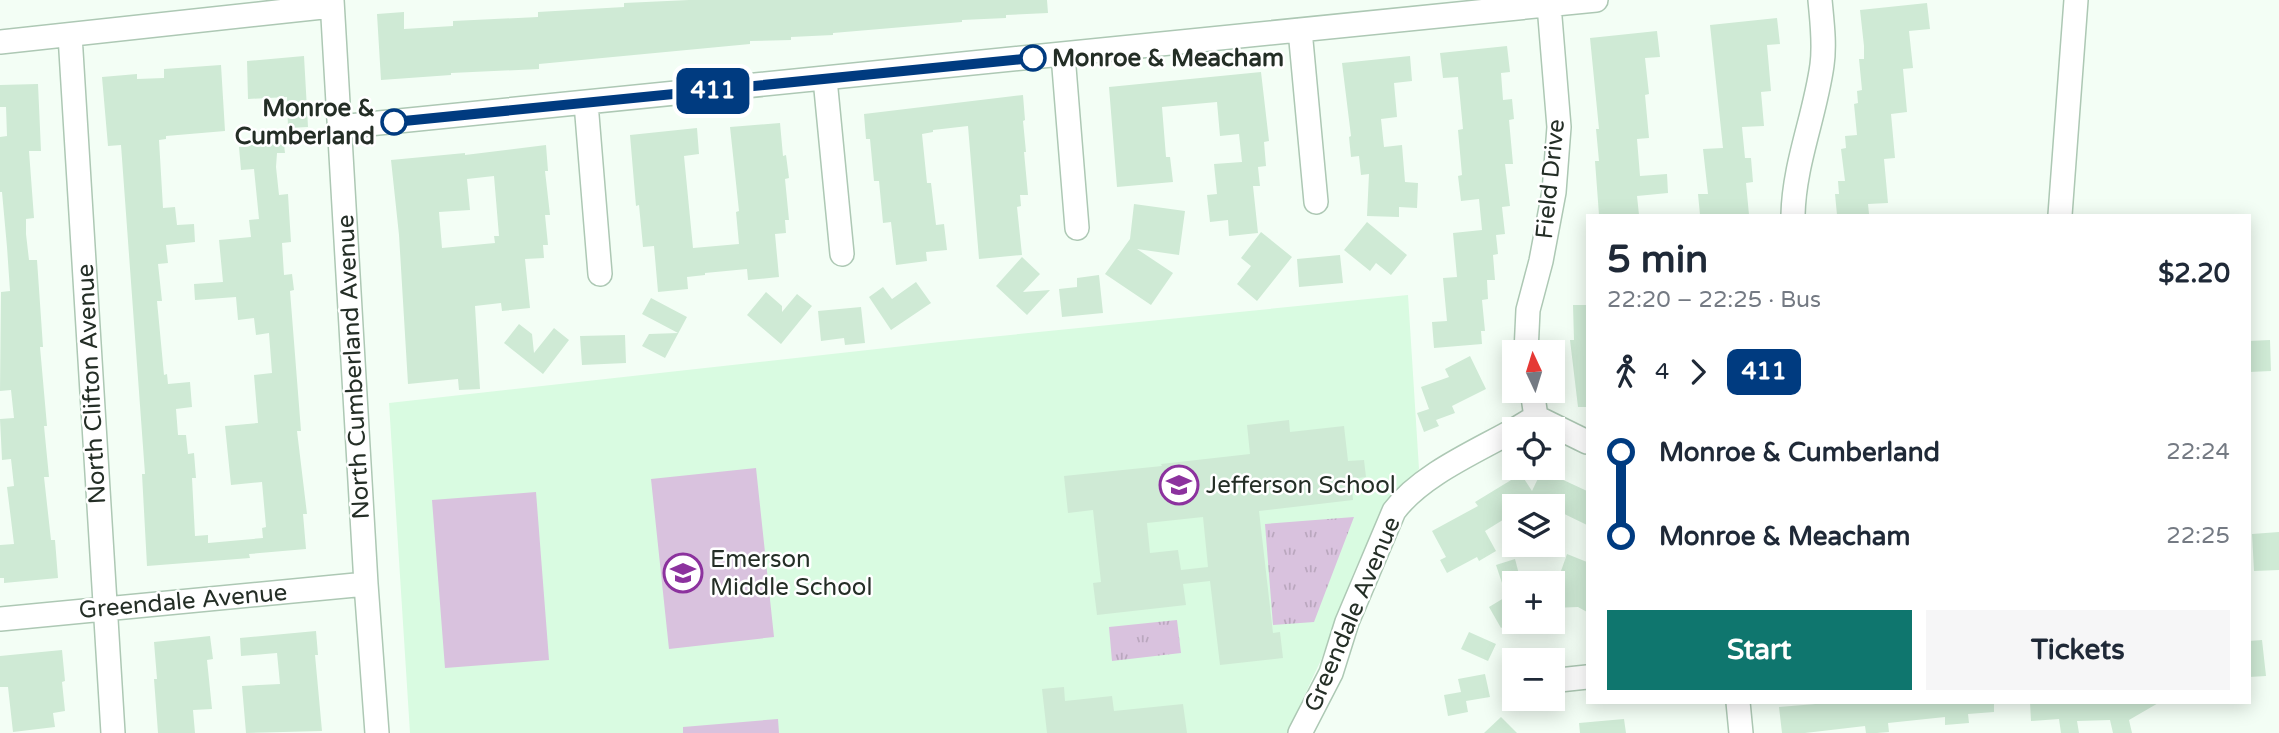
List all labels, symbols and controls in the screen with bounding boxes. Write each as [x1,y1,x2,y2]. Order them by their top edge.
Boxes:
place label: Monroe & Meacham [1052,44,1284,73]
marker: Monroe & Meacham [1020,45,1046,71]
line badge: 411 [673,68,753,114]
text: 411 [690,76,736,105]
place label: Monroe & Cumberland [235,94,375,151]
marker: Monroe & Cumberland [381,109,407,135]
street label: Field Drive [1530,118,1571,240]
street label: North Cumberland Avenue [331,214,376,520]
text: 5 min [1607,237,1708,283]
text: $2.20 [2158,258,2230,289]
street label: North Clifton Avenue [71,263,112,505]
text: 22:20 – 22:25 · Bus [1607,286,1821,314]
north arrow [1502,340,1564,402]
map controls [1502,340,1565,711]
icon: walk [1607,353,1645,391]
icon: forward [1679,353,1717,391]
text: 411 [1741,357,1787,386]
text: 4 [1655,358,1669,386]
button: locate [1502,417,1565,480]
text: Monroe & Cumberland [1659,437,1940,468]
text: 22:24 [2166,438,2230,466]
school or university icon: Jefferson School [1158,464,1200,506]
place label: Jefferson School [1206,471,1396,500]
button: layers [1502,494,1565,557]
street label: Greendale Avenue [1298,512,1407,716]
text: Monroe & Meacham [1659,521,1910,552]
text: 22:25 [2166,522,2230,550]
place label: Emerson Middle School [710,545,872,602]
school or university icon: Emerson Middle School [662,552,704,594]
button: + [1502,571,1565,634]
street label: Greendale Avenue [78,578,288,625]
button: Start [1607,610,1912,690]
button: Tickets [1926,610,2230,690]
button: − [1502,648,1565,711]

